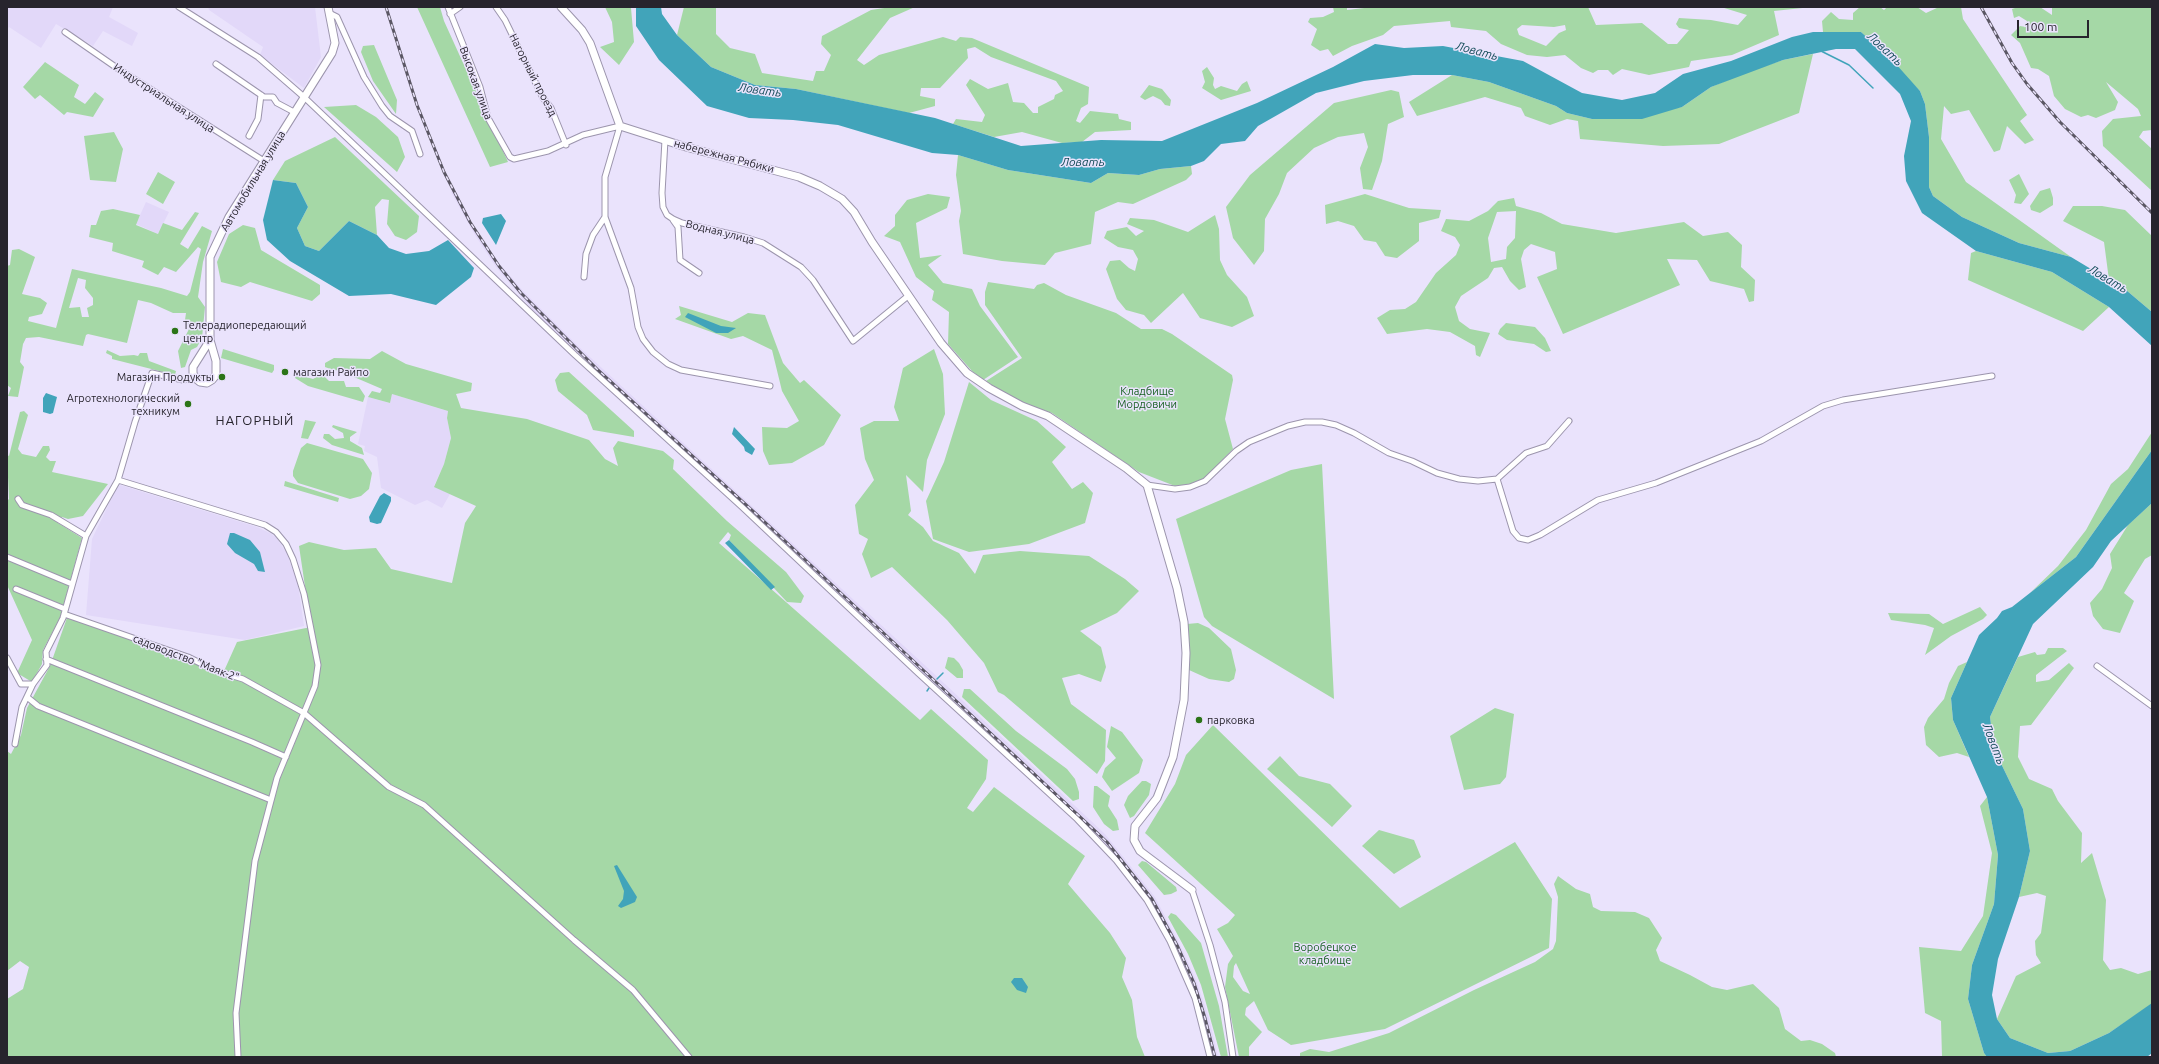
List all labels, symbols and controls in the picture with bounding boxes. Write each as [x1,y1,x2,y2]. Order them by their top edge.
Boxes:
scale bar [2019,12,2091,38]
text: 100 m [2024,20,2057,33]
water label: Ловать [1864,29,1906,69]
street label: Нагорный проезд [506,31,560,119]
water label: Ловать [1454,38,1500,64]
street label: Высокая улица [457,45,495,121]
street label: Индустриальная улица [111,60,217,136]
water label: Ловать [738,80,782,100]
street label: Автомобильная улица [218,128,288,234]
street label: набережная Рябики [672,136,776,176]
water label: Ловать [1061,155,1105,169]
street label: Водная улица [684,217,756,247]
water label: Ловать [2086,262,2130,296]
place label: Телерадиопередающий центр [183,318,306,344]
marker: Телерадиопередающий центр [170,326,180,336]
place label: магазин Райпо [293,365,369,379]
marker: магазин Райпо [280,367,290,377]
place label: Магазин Продукты [117,370,214,384]
marker: Магазин Продукты [217,372,227,382]
park label: Кладбище Мордовичи [1117,384,1177,410]
place label: Агротехнологический техникум [67,391,180,417]
marker: Агротехнологический техникум [183,399,193,409]
district label: НАГОРНЫЙ [216,413,294,429]
street label: садоводство "Маяк-2" [131,632,241,684]
place label: парковка [1207,713,1255,727]
marker: парковка [1194,715,1204,725]
water label: Ловать [1980,721,2008,767]
park label: Воробецкое кладбище [1293,940,1357,966]

